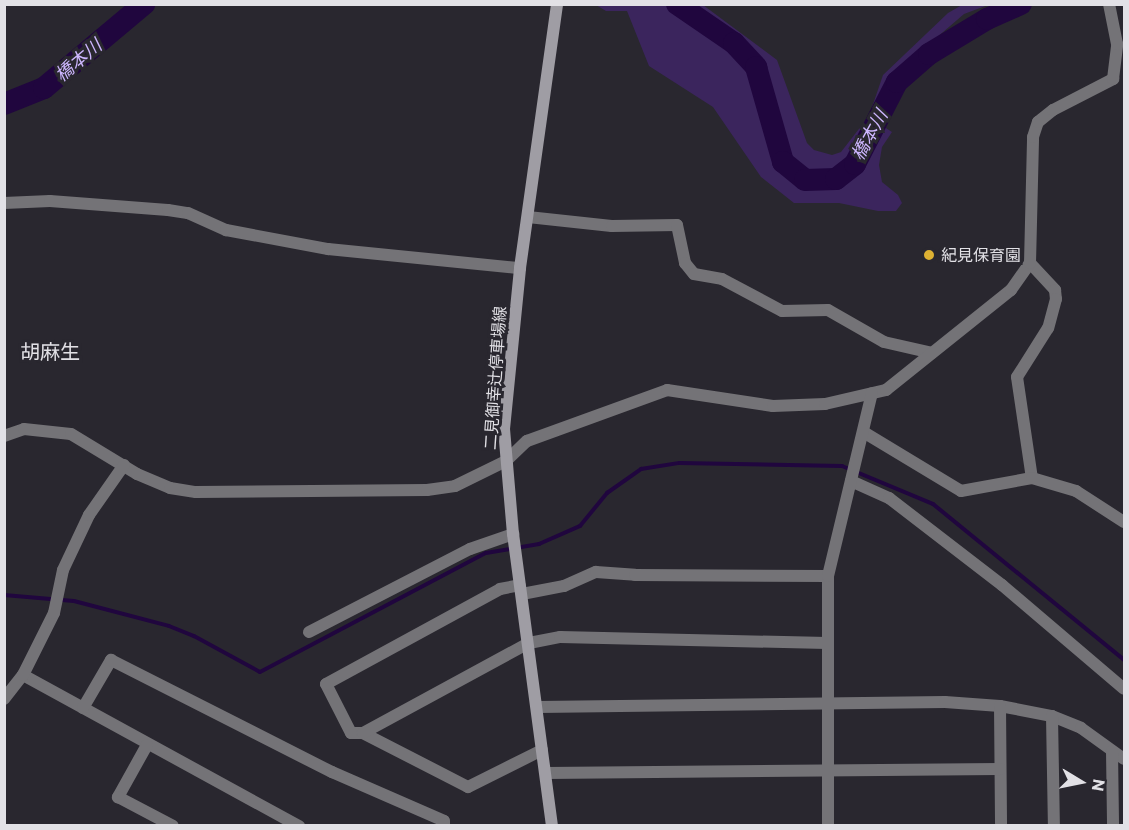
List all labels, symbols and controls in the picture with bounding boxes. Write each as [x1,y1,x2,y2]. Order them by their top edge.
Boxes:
water label: 橋本川 [50,34,106,86]
water label: 橋本川 [846,106,892,164]
place label: 紀見保育園 [941,245,1021,265]
marker: 紀見保育園 [922,248,936,262]
street label: 二見御幸辻停車場線 [480,306,510,450]
district label: 胡麻生 [20,339,80,363]
north arrow [1051,752,1111,812]
text: N [1089,778,1110,793]

